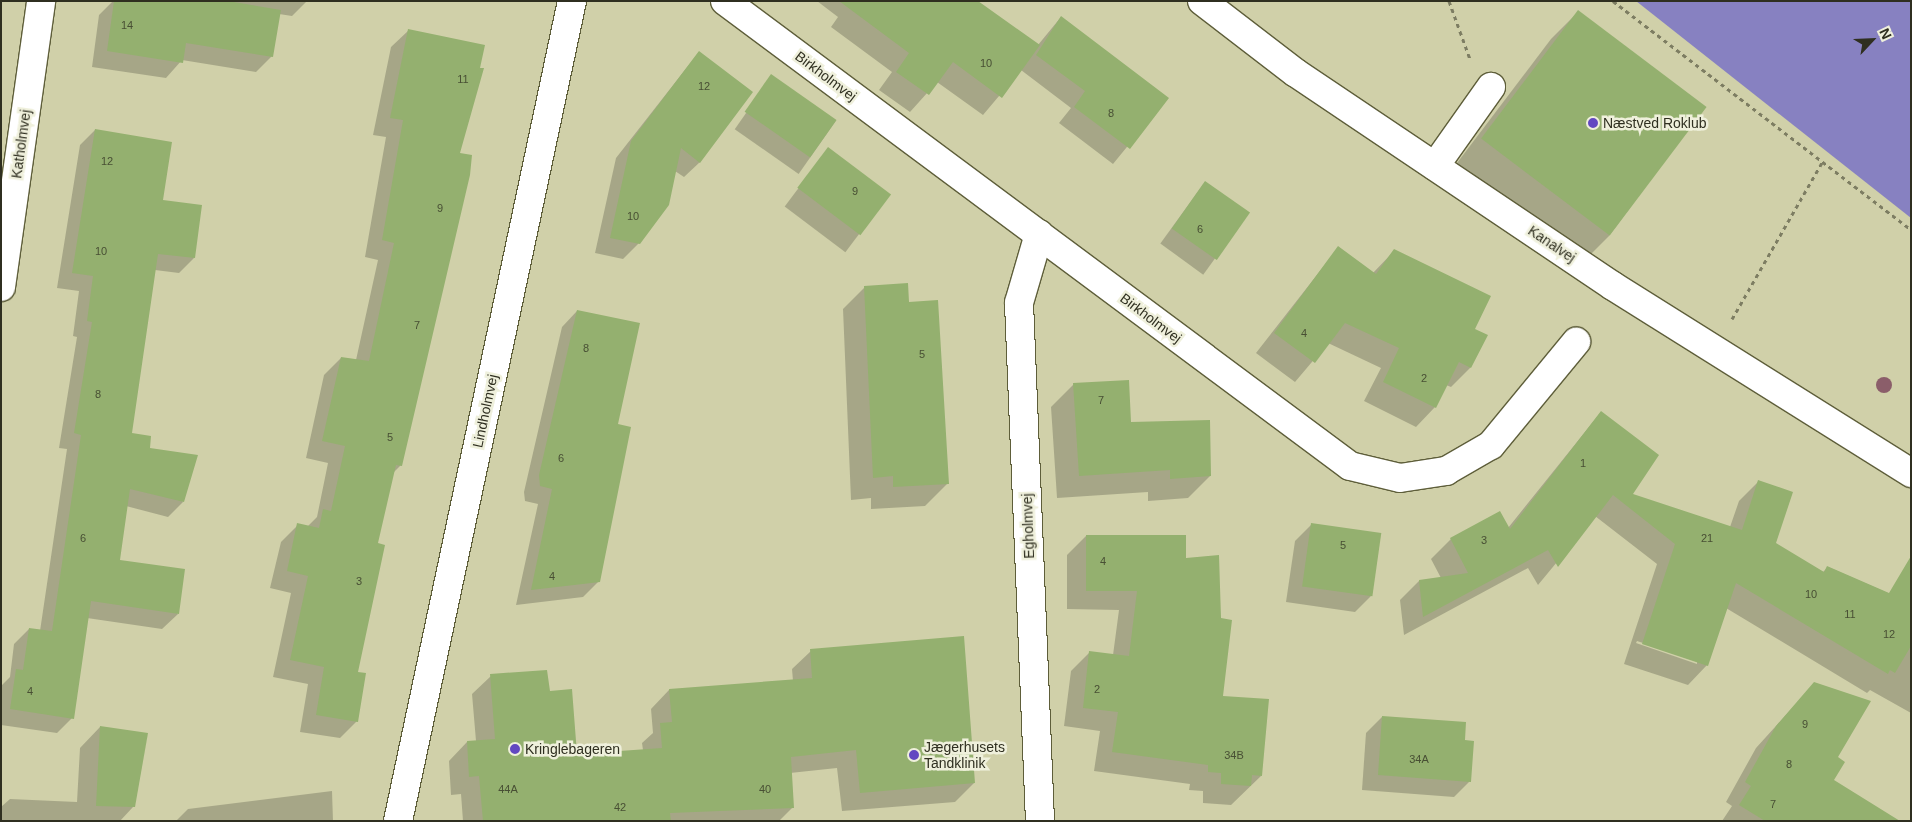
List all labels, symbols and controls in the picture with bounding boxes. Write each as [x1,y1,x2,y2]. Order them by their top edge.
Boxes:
north arrow [1847,15,1897,65]
house number: 14 [121,18,133,32]
text: N [1876,26,1895,42]
street label: Birkholmvej [792,48,860,104]
house number: 10 [980,56,992,70]
house number: 11 [457,72,469,86]
house number: 12 [698,79,710,93]
house number: 8 [1108,106,1114,120]
street label: Katholmvej [8,109,34,179]
place label: Næstved Roklub [1603,115,1706,131]
marker: Næstved Roklub [1587,117,1599,129]
house number: 12 [101,154,113,168]
house number: 9 [852,184,858,198]
house number: 9 [437,201,443,215]
house number: 10 [627,209,639,223]
house number: 6 [1197,222,1203,236]
street label: Kanalvej [1525,222,1579,266]
house number: 10 [95,244,107,258]
street label: Birkholmvej [1117,290,1185,346]
house number: 7 [414,318,420,332]
house number: 4 [1301,326,1307,340]
house number: 8 [583,341,589,355]
house number: 5 [919,347,925,361]
house number: 2 [1421,371,1427,385]
street label: Lindholmvej [469,373,501,449]
house number: 8 [95,387,101,401]
house number: 7 [1098,393,1104,407]
house number: 5 [387,430,393,444]
house number: 6 [558,451,564,465]
house number: 1 [1580,456,1586,470]
street label: Egholmvej [1018,493,1038,559]
house number: 6 [80,531,86,545]
house number: 21 [1701,531,1713,545]
house number: 3 [1481,533,1487,547]
house number: 5 [1340,538,1346,552]
house number: 4 [1100,554,1106,568]
house number: 4 [549,569,555,583]
house number: 3 [356,574,362,588]
house number: 10 [1805,587,1817,601]
house number: 11 [1844,607,1856,621]
house number: 12 [1883,627,1895,641]
house number: 2 [1094,682,1100,696]
house number: 4 [27,684,33,698]
house number: 9 [1802,717,1808,731]
place label: Jægerhusets Tandklinik [924,739,1005,772]
place label: Kringlebageren [525,741,620,757]
marker: Kringlebageren [509,743,521,755]
house number: 34B [1224,748,1244,762]
marker: Jægerhusets Tandklinik [908,749,920,761]
house number: 34A [1409,752,1429,766]
house number: 8 [1786,757,1792,771]
house number: 44A [498,782,518,796]
house number: 40 [759,782,771,796]
house number: 7 [1770,797,1776,811]
house number: 42 [614,800,626,814]

